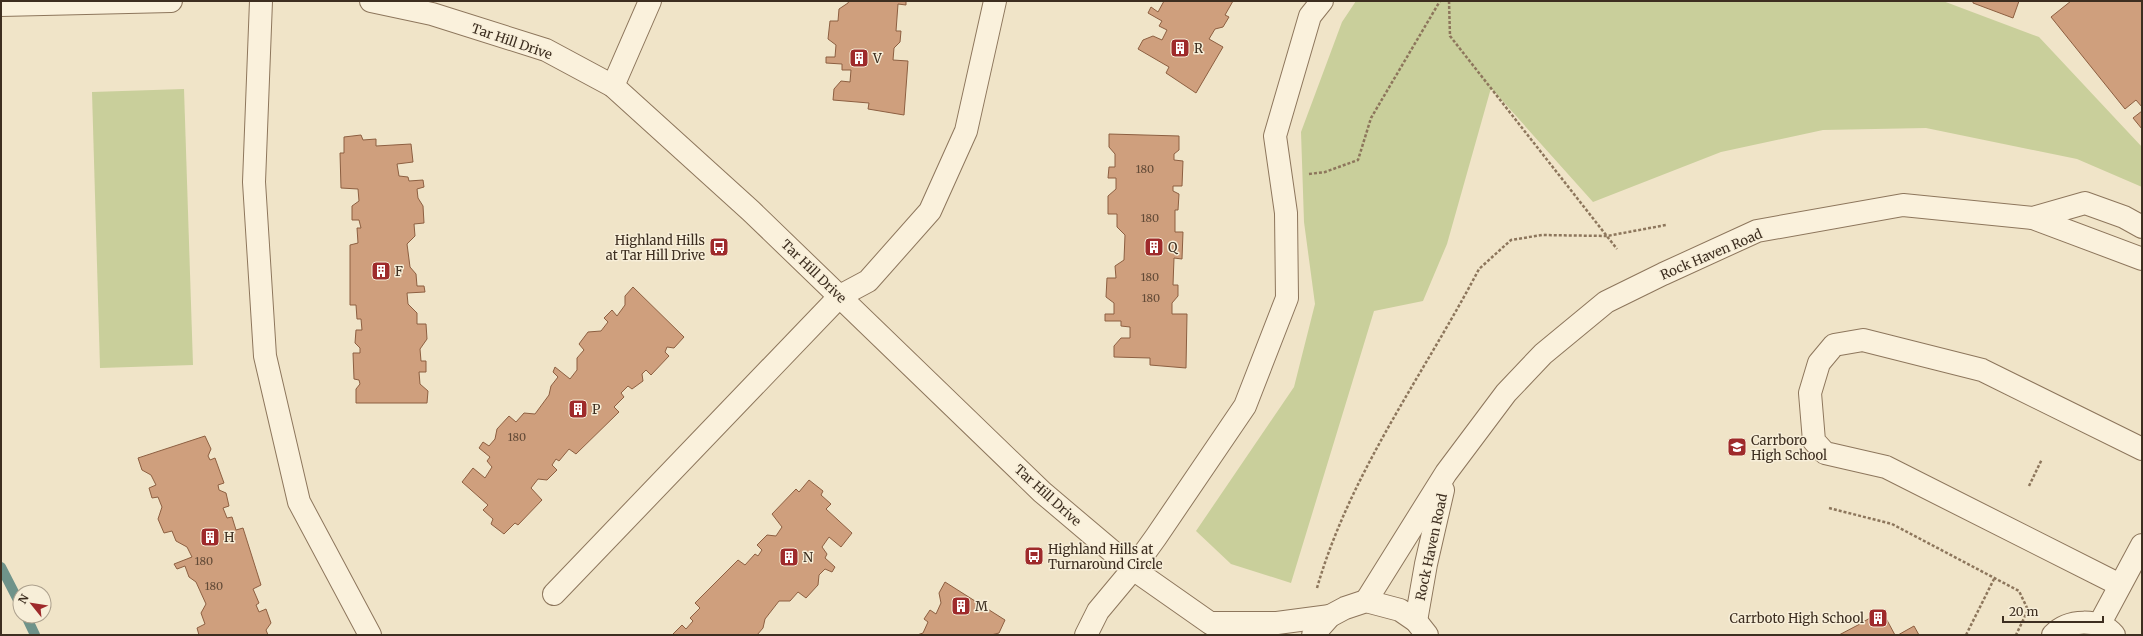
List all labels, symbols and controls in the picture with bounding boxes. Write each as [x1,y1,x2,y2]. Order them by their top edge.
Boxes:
street label: Tar Hill Drive [469,20,555,63]
building icon: R [1169,37,1191,59]
place label: R [1194,40,1203,57]
building icon: V [848,47,870,69]
place label: V [872,50,882,67]
house number: 180 [1136,162,1154,176]
house number: 180 [1141,211,1159,225]
street label: Rock Haven Road [1658,225,1765,284]
place label: Highland Hills at Tar Hill Drive [606,232,705,264]
bus stop icon: Highland Hills at Tar Hill Drive [708,236,730,258]
street label: Tar Hill Drive [777,236,850,307]
building icon: Q [1143,236,1165,258]
place label: Q [1168,239,1179,256]
building icon: F [370,260,392,282]
place label: F [395,263,403,280]
house number: 180 [1141,270,1159,284]
house number: 180 [1142,291,1160,305]
building icon: P [567,398,589,420]
place label: P [592,401,600,418]
house number: 180 [508,430,526,444]
place label: Carrboro High School [1751,432,1827,464]
school or university icon: Carrboro High School [1726,436,1748,458]
street label: Tar Hill Drive [1011,461,1085,530]
street label: Rock Haven Road [1412,492,1451,602]
building icon: H [199,526,221,548]
place label: H [224,529,234,546]
place label: Highland Hills at Turnaround Circle [1048,541,1163,573]
bus stop icon: Highland Hills at Turnaround Circle [1023,545,1045,567]
building icon: N [778,546,800,568]
place label: N [803,549,813,566]
house number: 180 [195,554,213,568]
house number: 180 [205,579,223,593]
north arrow [12,584,52,624]
text: N [15,591,32,606]
building icon: M [950,595,972,617]
place label: M [975,598,988,615]
scale bar [2003,598,2103,624]
text: 20 m [2009,604,2038,619]
building icon: Carrboto High School [1867,607,1889,629]
place label: Carrboto High School [1730,610,1864,627]

